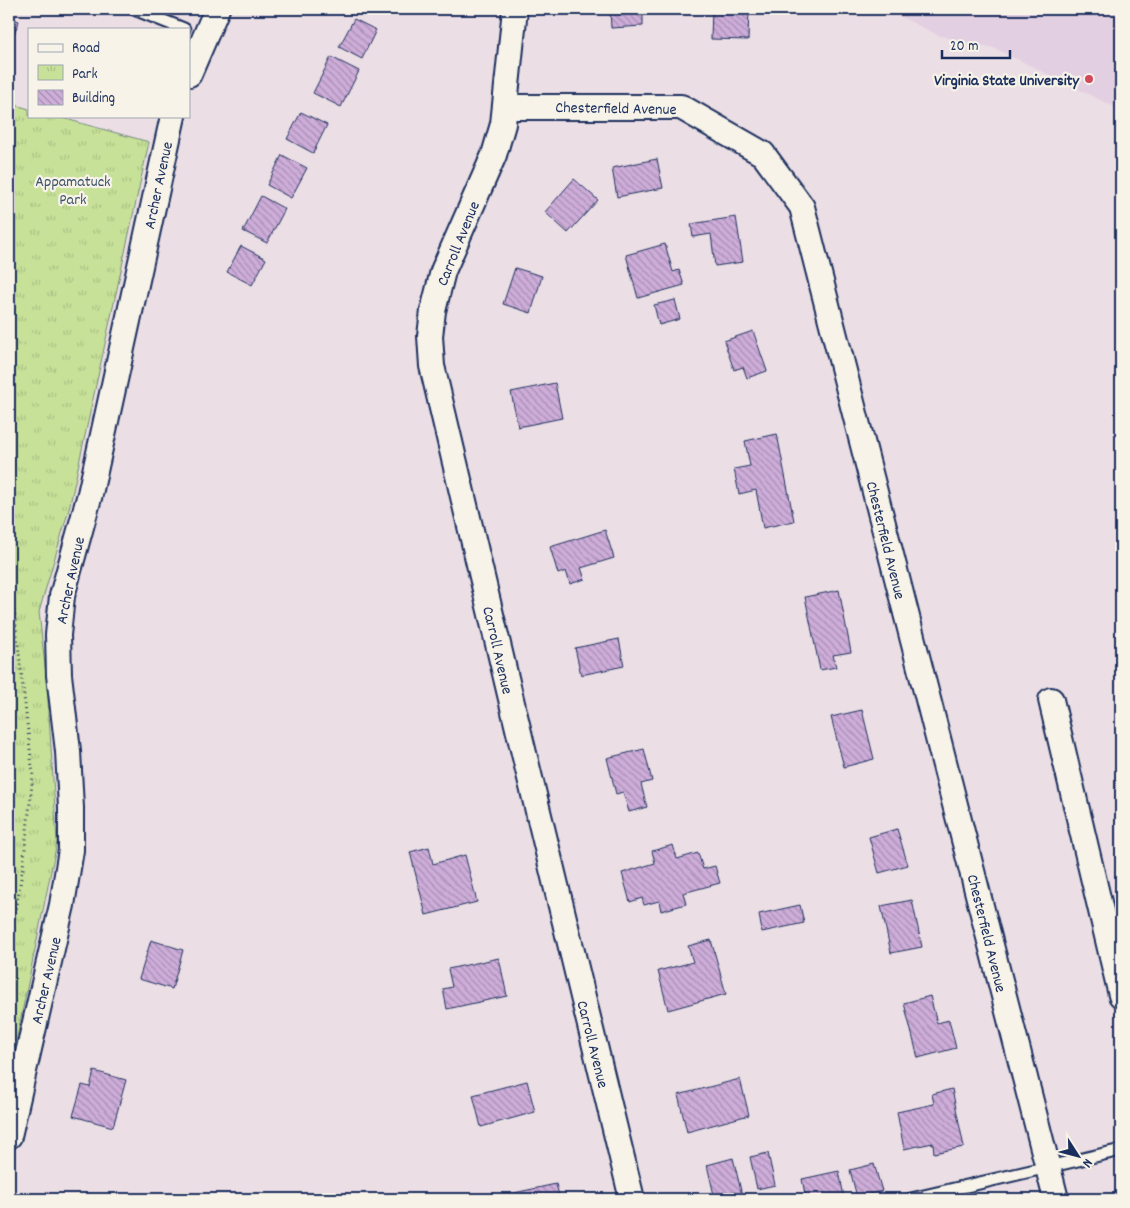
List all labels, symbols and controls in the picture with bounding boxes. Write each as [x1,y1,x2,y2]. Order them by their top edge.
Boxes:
legend [28,28,190,118]
scale bar [942,28,1010,60]
text: 20 m [950,36,978,58]
text: Road [72,38,100,60]
text: Park [72,64,98,86]
place label: Virginia State University [934,70,1081,93]
marker: Virginia State University [1083,73,1095,85]
text: Building [72,88,115,110]
street label: Chesterfield Avenue [555,97,677,122]
street label: Archer Avenue [139,140,180,231]
park label: Appamatuck Park [35,171,111,212]
street label: Carroll Avenue [432,198,487,290]
street label: Chesterfield Avenue [859,479,910,602]
street label: Archer Avenue [51,535,92,626]
street label: Carroll Avenue [475,604,518,697]
street label: Chesterfield Avenue [960,872,1011,995]
street label: Archer Avenue [26,935,69,1026]
street label: Carroll Avenue [570,998,614,1091]
north arrow [1052,1130,1102,1180]
text: N [1077,1154,1097,1171]

